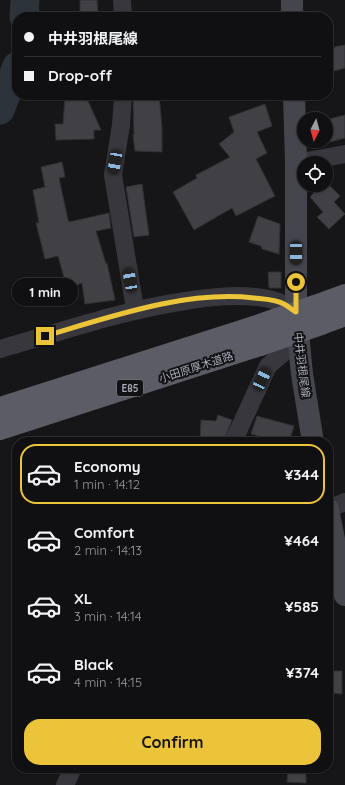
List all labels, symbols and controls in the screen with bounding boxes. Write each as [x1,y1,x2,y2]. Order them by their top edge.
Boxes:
text: 中井羽根尾線 [48,29,138,48]
text: Drop-off [48,66,112,85]
north arrow [297,112,333,148]
map controls [297,112,333,192]
car [107,149,123,175]
button: locate [297,156,333,192]
car [290,241,302,265]
car [122,267,138,293]
route start [287,273,305,291]
callout: 1 min [12,278,78,306]
text: 1 min [29,284,61,300]
route end [36,327,54,345]
street label: 中井羽根尾線 [291,331,313,399]
street label: 小田原厚木道路 [157,348,235,386]
car [251,366,273,392]
road number: E85 [117,380,143,396]
icon: car [26,456,62,492]
text: Economy [74,457,141,476]
text: ¥344 [284,465,319,484]
text: 1 min · 14:12 [74,476,140,492]
icon: car [26,522,62,558]
text: Comfort [74,523,135,542]
text: ¥464 [284,531,319,550]
text: 2 min · 14:13 [74,542,142,558]
icon: car [26,588,62,624]
text: XL [74,589,92,608]
text: ¥585 [285,597,319,616]
text: 3 min · 14:14 [74,608,142,624]
icon: car [26,654,62,690]
text: Black [74,655,114,674]
text: ¥374 [286,663,319,682]
text: 4 min · 14:15 [74,674,142,690]
button: Confirm [24,719,321,765]

